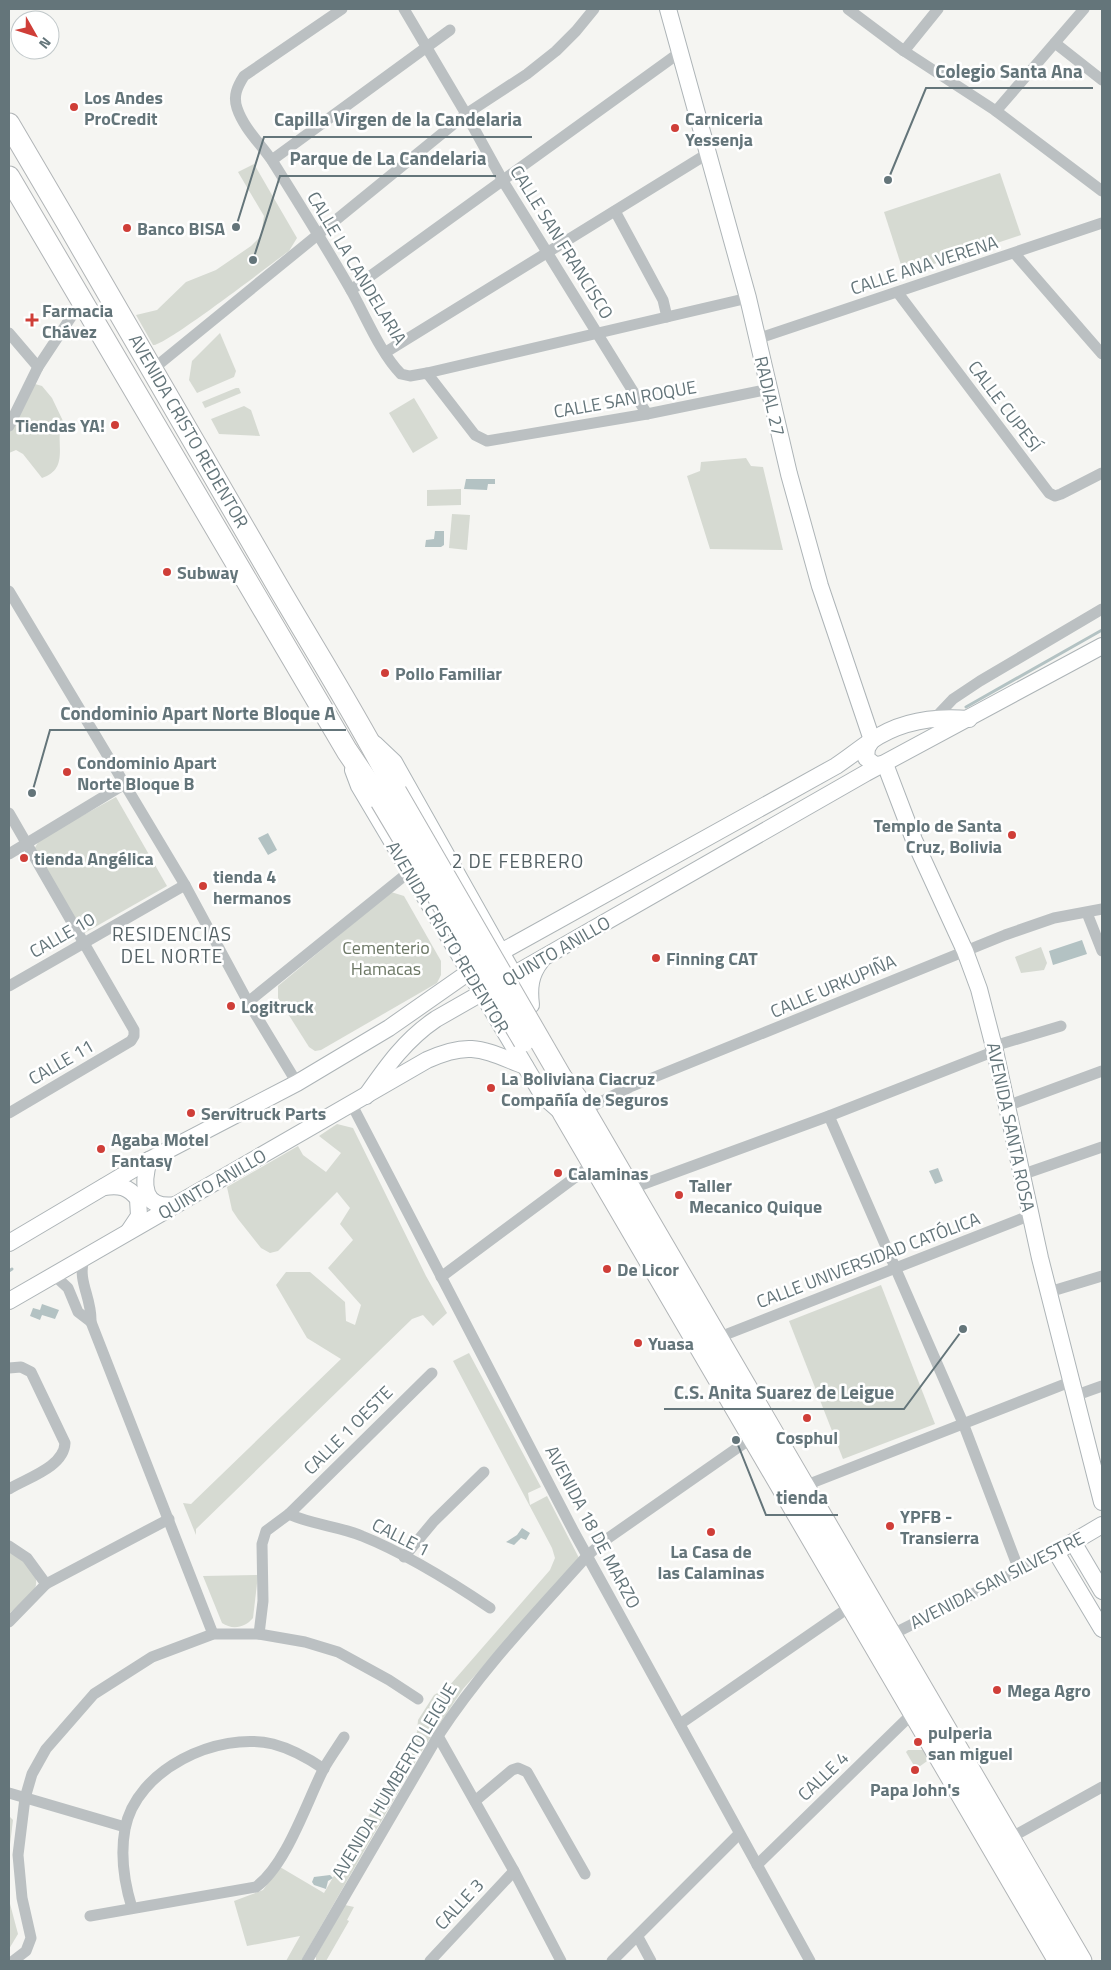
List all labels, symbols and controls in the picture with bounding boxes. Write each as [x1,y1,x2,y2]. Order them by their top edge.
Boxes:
north arrow [10,10,60,60]
text: N [34,33,57,54]
callout: Colegio Santa Ana [926,54,1093,88]
text: Colegio Santa Ana [935,56,1083,85]
place label: Los Andes ProCredit [84,84,163,132]
marker: Los Andes ProCredit [68,101,80,113]
callout: Capilla Virgen de la Candelaria [264,103,532,137]
text: Capilla Virgen de la Candelaria [274,104,522,133]
place label: Carniceria Yessenja [685,105,763,153]
marker: Carniceria Yessenja [669,122,681,134]
callout: Parque de La Candelaria [280,142,496,176]
text: Parque de La Candelaria [290,143,487,172]
street label: CALLE SAN FRANCISCO [504,160,620,324]
street label: CALLE LA CANDELARIA [300,186,414,350]
place label: Banco BISA [137,215,225,242]
marker: Banco BISA [121,222,133,234]
street label: CALLE ANA VERENA [847,228,1001,302]
place label: Farmacia Chávez [42,297,113,345]
marker: Farmacia Chávez [26,314,38,326]
street label: AVENIDA CRISTO REDENTOR [122,329,256,533]
street label: RADIAL 27 [748,353,792,439]
street label: CALLE CUPESÍ [962,355,1049,458]
street label: CALLE SAN ROQUE [551,373,699,425]
place label: Tiendas YA! [15,412,105,439]
marker: Tiendas YA! [109,419,121,431]
place label: Subway [177,559,239,586]
marker: Subway [161,566,173,578]
place label: Pollo Familiar [395,660,502,687]
marker: Pollo Familiar [379,667,391,679]
callout: Condominio Apart Norte Bloque A [50,696,346,730]
text: Condominio Apart Norte Bloque A [60,698,336,727]
place label: Condominio Apart Norte Bloque B [77,749,217,797]
marker: Condominio Apart Norte Bloque B [61,766,73,778]
place label: Templo de Santa Cruz, Bolivia [874,812,1002,860]
marker: Templo de Santa Cruz, Bolivia [1006,829,1018,841]
street label: AVENIDA CRISTO REDENTOR [380,836,516,1038]
place label: tienda Angélica [34,845,154,872]
district label: 2 DE FEBRERO [452,846,584,875]
marker: tienda Angélica [18,852,30,864]
place label: tienda 4 hermanos [213,863,291,911]
marker: tienda 4 hermanos [197,880,209,892]
street label: CALLE 10 [24,905,100,965]
street label: QUINTO ANILLO [497,909,615,993]
district label: RESIDENCIAS DEL NORTE [112,919,232,970]
park label: Cementerio Hamacas [342,934,430,982]
place label: Finning CAT [666,945,758,972]
street label: CALLE URKUPIÑA [766,947,900,1025]
marker: Finning CAT [650,952,662,964]
place label: Logitruck [241,993,315,1020]
marker: Logitruck [225,1000,237,1012]
street label: CALLE 11 [23,1032,99,1092]
street label: AVENIDA SANTA ROSA [980,1040,1042,1214]
place label: La Boliviana Ciacruz Compañía de Seguros [501,1065,668,1113]
marker: La Boliviana Ciacruz Compañía de Seguros [485,1082,497,1094]
place label: Servitruck Parts [201,1100,326,1127]
marker: Servitruck Parts [185,1107,197,1119]
place label: Agaba Motel Fantasy [111,1126,209,1174]
street label: QUINTO ANILLO [153,1142,271,1226]
marker: Agaba Motel Fantasy [95,1143,107,1155]
place label: Calaminas [568,1160,648,1187]
marker: Calaminas [552,1167,564,1179]
place label: Taller Mecanico Quique [689,1172,822,1220]
marker: Taller Mecanico Quique [673,1189,685,1201]
street label: CALLE UNIVERSIDAD CATÓLICA [752,1205,984,1315]
place label: De Licor [617,1256,679,1283]
marker: De Licor [601,1263,613,1275]
place label: Yuasa [648,1330,694,1357]
marker: Yuasa [632,1337,644,1349]
callout: C.S. Anita Suarez de Leigue [664,1375,904,1409]
text: C.S. Anita Suarez de Leigue [674,1377,895,1406]
street label: CALLE 1 OESTE [297,1379,399,1481]
marker: Cosphul [801,1412,813,1424]
place label: Cosphul [776,1424,838,1451]
street label: AVENIDA 18 DE MARZO [539,1441,647,1613]
callout: tienda [766,1481,838,1515]
text: tienda [776,1482,828,1511]
place label: YPFB - Transierra [900,1503,979,1551]
street label: CALLE 1 [367,1511,435,1563]
marker: YPFB - Transierra [884,1520,896,1532]
street label: AVENIDA SAN SILVESTRE [905,1524,1089,1636]
marker: La Casa de las Calaminas [705,1526,717,1538]
place label: La Casa de las Calaminas [658,1538,764,1586]
place label: Mega Agro [1007,1677,1091,1704]
street label: AVENIDA HUMBERTO LEIGUE [325,1678,463,1884]
marker: Mega Agro [991,1684,1003,1696]
place label: pulperia san miguel [928,1719,1013,1767]
marker: pulperia san miguel [912,1736,924,1748]
street label: CALLE 4 [791,1745,855,1807]
marker: Papa John's [909,1764,921,1776]
place label: Papa John's [870,1776,960,1803]
street label: CALLE 3 [428,1872,490,1936]

